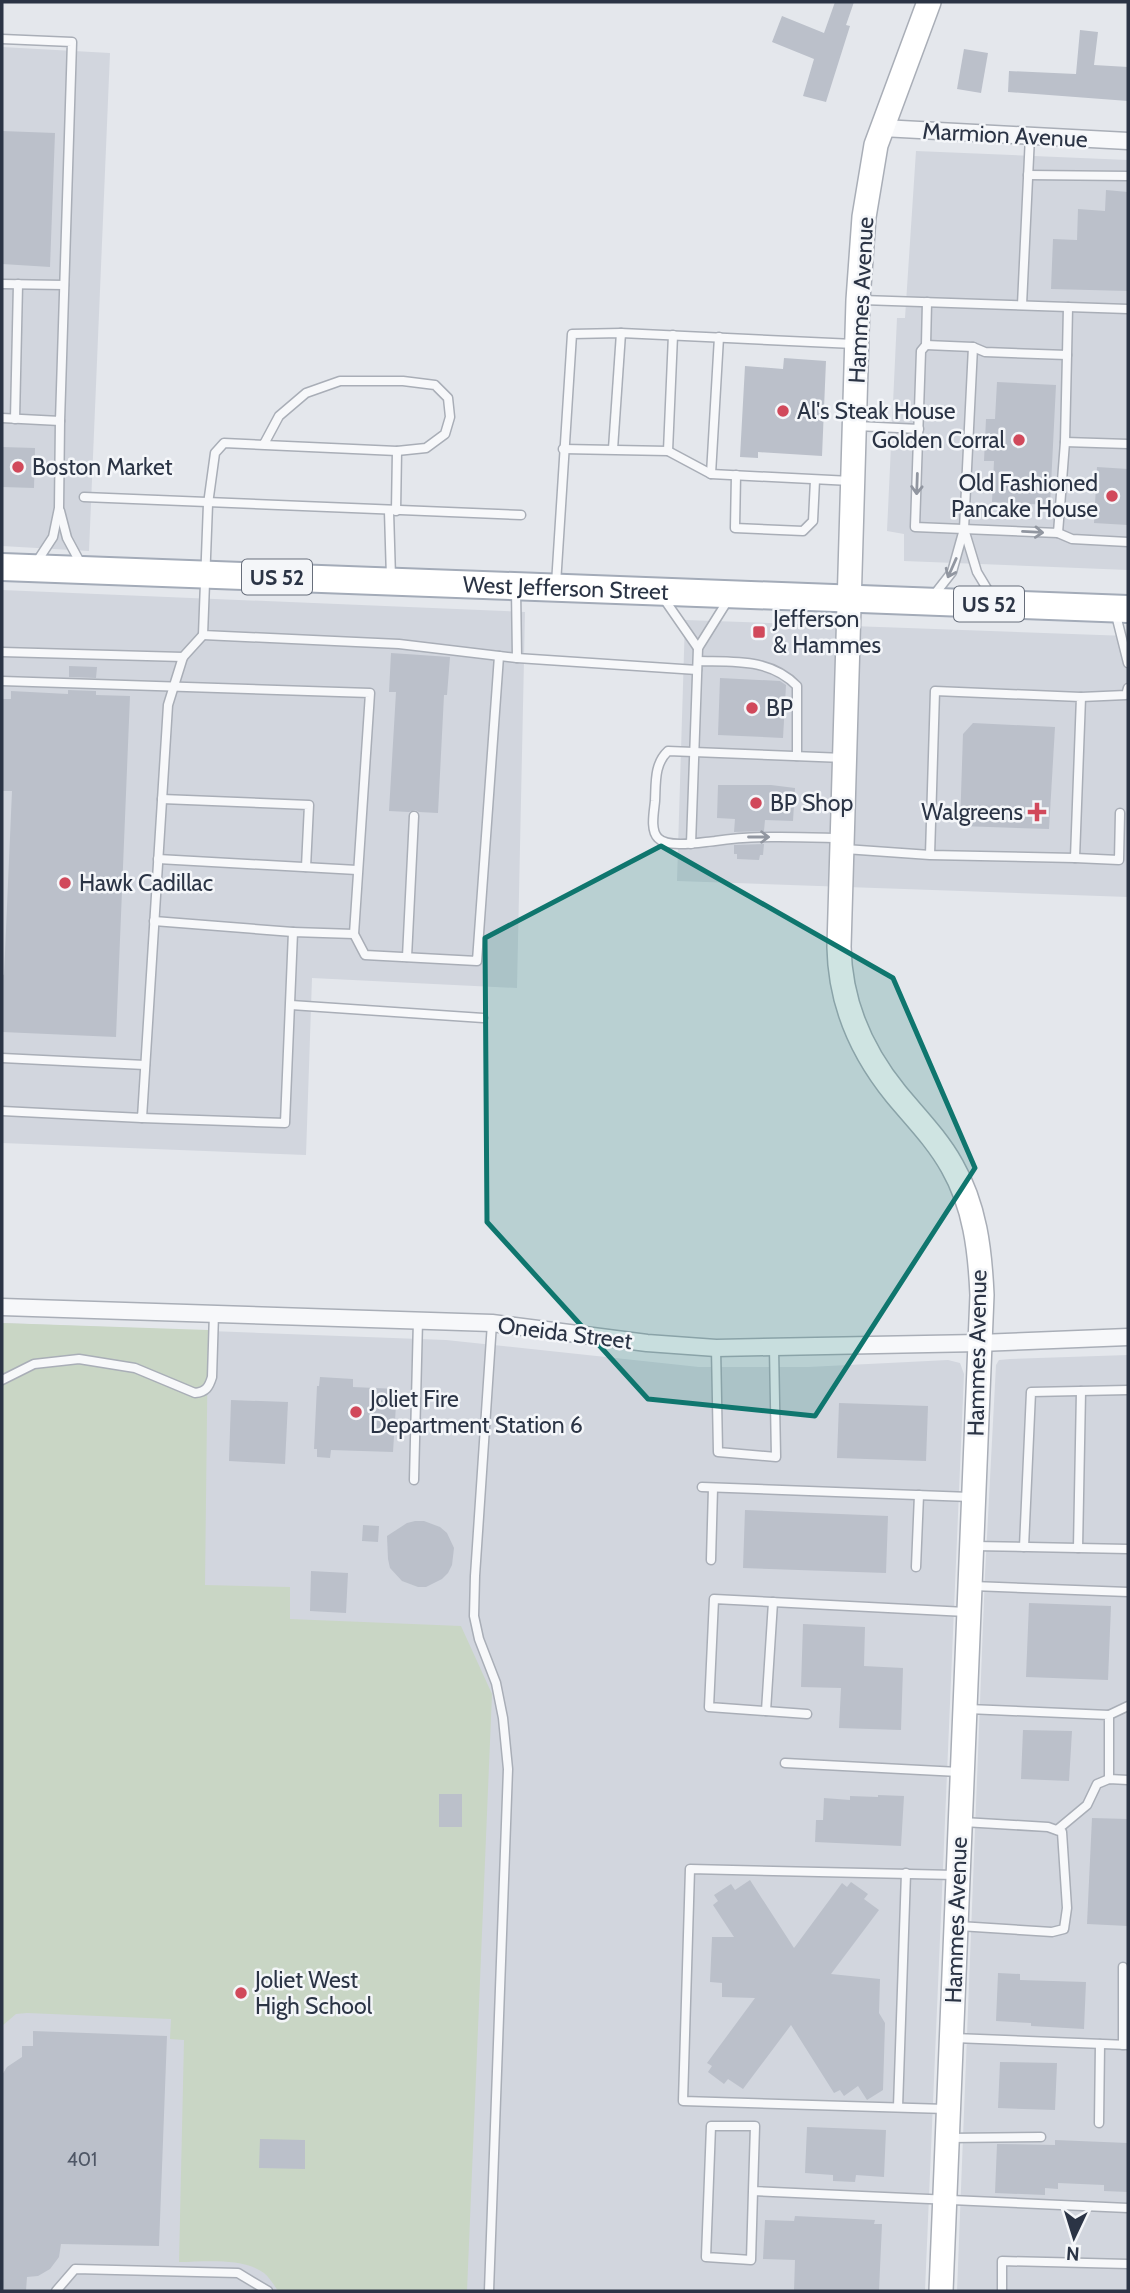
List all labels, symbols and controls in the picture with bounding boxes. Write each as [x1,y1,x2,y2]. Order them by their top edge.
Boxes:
street label: Marmion Avenue [922,117,1089,153]
street label: Hammes Avenue [843,216,879,384]
place label: Al's Steak House [797,397,956,425]
marker: Al's Steak House [775,403,791,419]
place label: Golden Corral [872,426,1006,454]
marker: Golden Corral [1011,432,1027,448]
place label: Boston Market [32,453,173,481]
marker: Boston Market [10,459,26,475]
place label: Old Fashioned Pancake House [951,469,1098,523]
one-way arrow [911,473,924,496]
marker: Old Fashioned Pancake House [1104,488,1120,504]
one-way arrow [1021,526,1044,539]
one-way arrow [944,557,957,578]
road number: US 52 [242,560,312,594]
street label: West Jefferson Street [462,570,669,606]
road number: US 52 [954,586,1024,622]
place label: Jefferson & Hammes [772,605,881,659]
marker: Jefferson & Hammes [751,624,767,640]
place label: BP [766,694,793,722]
marker: BP [744,700,760,716]
place label: BP Shop [770,789,853,817]
marker: BP Shop [748,795,764,811]
place label: Walgreens [921,798,1023,826]
marker: Walgreens [1029,804,1045,820]
one-way arrow [747,830,770,844]
place label: Hawk Cadillac [79,869,213,897]
marker: Hawk Cadillac [57,875,73,891]
street label: Hammes Avenue [962,1269,992,1437]
street label: Oneida Street [496,1311,634,1355]
place label: Joliet Fire Department Station 6 [369,1385,583,1439]
marker: Joliet Fire Department Station 6 [348,1404,364,1420]
street label: Hammes Avenue [939,1836,973,2004]
place label: Joliet West High School [254,1966,373,2020]
marker: Joliet West High School [233,1985,249,2001]
house number: 401 [67,2148,97,2171]
north arrow [1039,2202,1109,2272]
text: N [1065,2242,1080,2265]

